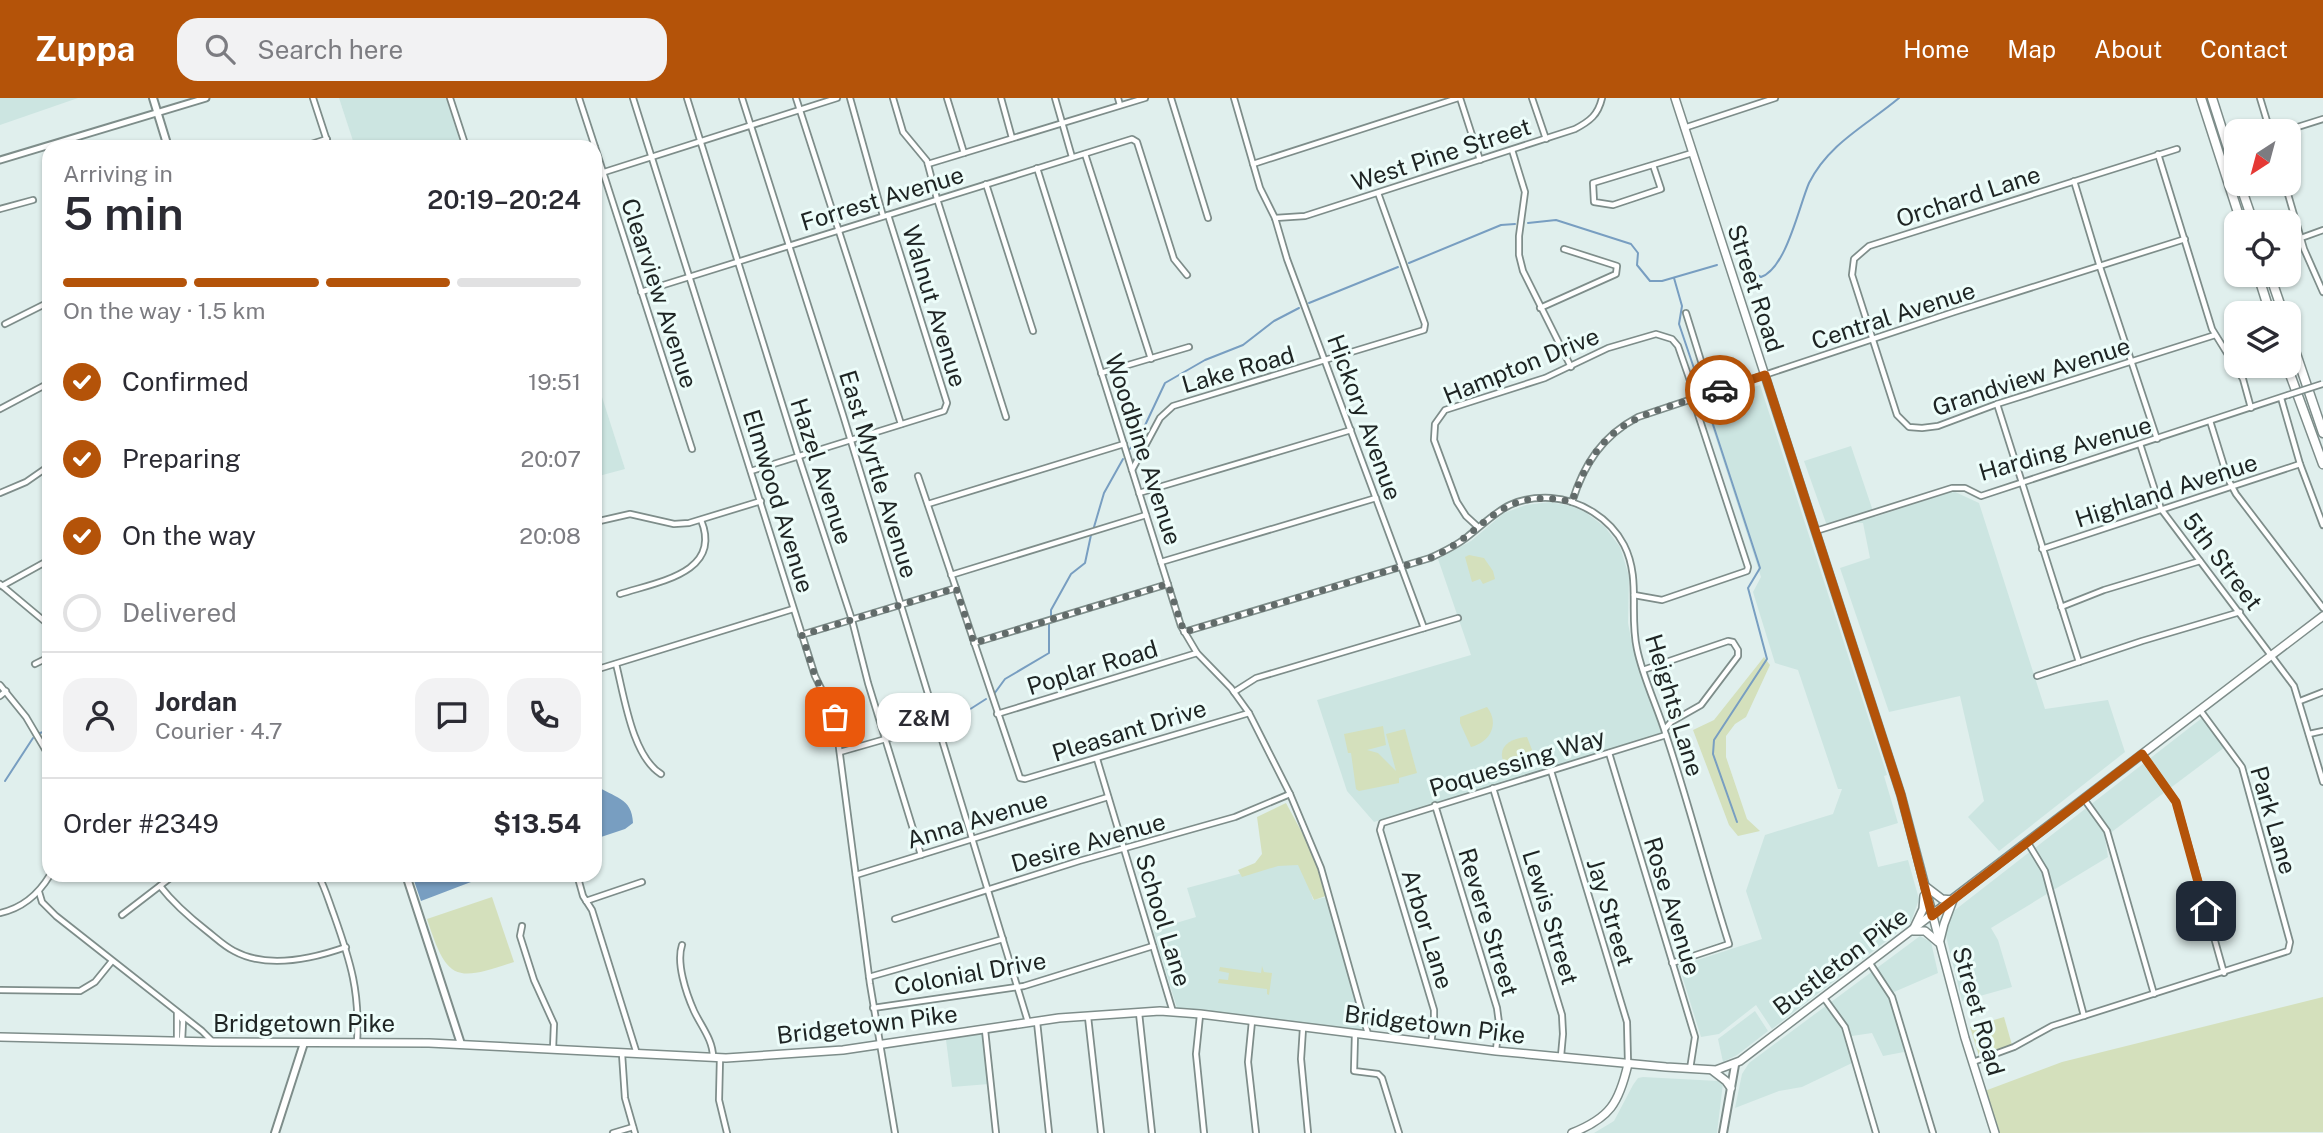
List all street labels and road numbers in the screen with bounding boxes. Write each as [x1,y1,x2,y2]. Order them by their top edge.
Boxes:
street label: West Pine Street [1348,112,1534,196]
street label: Orchard Lane [1892,159,2044,233]
street label: Forrest Avenue [797,160,967,236]
street label: Clearview Avenue [616,195,704,391]
street label: Street Road [1722,221,1790,355]
street label: Walnut Avenue [897,222,973,390]
street label: Central Avenue [1808,275,1978,355]
street label: Hampton Drive [1439,321,1603,409]
street label: Hickory Avenue [1322,330,1408,504]
street label: Grandview Avenue [1929,331,2133,421]
street label: Lake Road [1179,340,1297,398]
street label: Woodbine Avenue [1100,350,1188,548]
street label: East Myrtle Avenue [834,367,924,581]
street label: Hazel Avenue [785,394,859,548]
street label: Elmwood Avenue [738,406,820,596]
street label: Harding Avenue [1975,410,2155,486]
street label: Highland Avenue [2071,447,2261,533]
street label: 5th Street [2177,507,2269,615]
street label: Heights Lane [1640,630,1710,780]
street label: Poplar Road [1023,634,1161,700]
street label: Pleasant Drive [1048,693,1210,767]
street label: Poquessing Way [1426,722,1608,802]
street label: Park Lane [2245,763,2303,877]
street label: Anna Avenue [903,784,1051,854]
street label: Desire Avenue [1008,807,1168,877]
street label: Rose Avenue [1639,833,1707,979]
street label: Revere Street [1453,845,1525,999]
street label: Lewis Street [1517,846,1585,988]
street label: School Lane [1131,850,1197,990]
street label: Jay Street [1581,855,1641,969]
street label: Arbor Lane [1397,866,1459,992]
street label: Bustleton Pike [1767,901,1913,1021]
street label: Street Road [1947,943,2011,1079]
street label: Colonial Drive [892,946,1048,1000]
street label: Bridgetown Pike [775,999,959,1049]
street label: Bridgetown Pike [1343,999,1527,1049]
street label: Bridgetown Pike [213,1009,395,1037]

